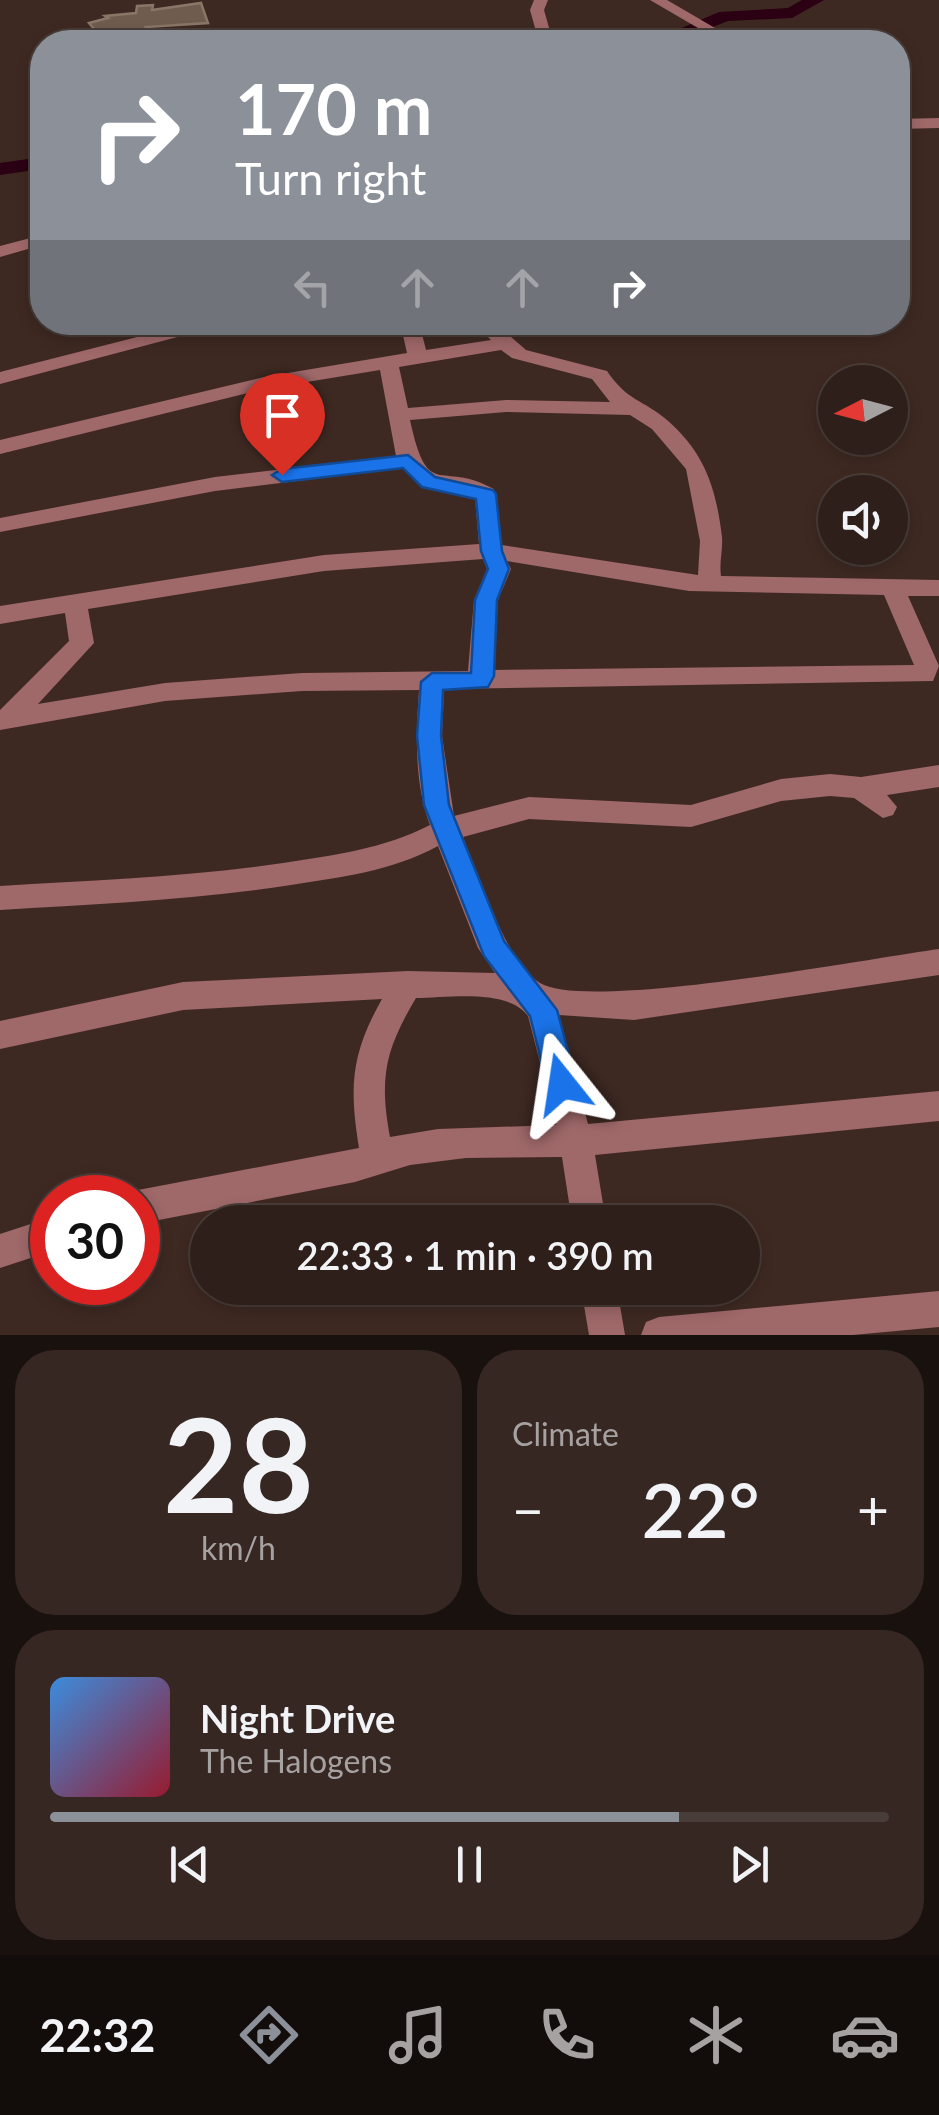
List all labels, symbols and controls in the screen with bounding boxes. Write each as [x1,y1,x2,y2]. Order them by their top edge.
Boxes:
text: 170 m [235,66,432,150]
icon: right [70,70,200,200]
text: Turn right [235,151,426,205]
icon: left [285,260,340,315]
icon: ahead [390,260,445,315]
icon: ahead [495,260,550,315]
icon: right [600,260,655,315]
north arrow [818,365,908,455]
map controls [818,365,908,565]
pin [240,373,325,476]
icon: arrive [255,388,310,443]
button: sound [818,475,908,565]
position arrow [510,1032,614,1136]
speed limit sign: 30 [30,1175,160,1305]
text: 22:33 · 1 min · 390 m [297,1232,653,1278]
text: 28 [163,1385,314,1541]
text: Climate [512,1414,619,1453]
text: 22° [641,1464,760,1554]
text: − [512,1476,544,1542]
text: + [857,1476,889,1542]
text: km/h [201,1528,276,1567]
text: Night Drive [200,1695,395,1741]
text: The Halogens [200,1741,392,1780]
icon: previous [162,1837,217,1892]
icon: pause [442,1837,497,1892]
icon: next [722,1837,777,1892]
icon: directions [234,2000,304,2070]
icon: music [383,2000,453,2070]
icon: phone [532,2000,602,2070]
icon: climate [681,2000,751,2070]
icon: car [830,2000,900,2070]
text: 22:32 [39,2008,155,2062]

